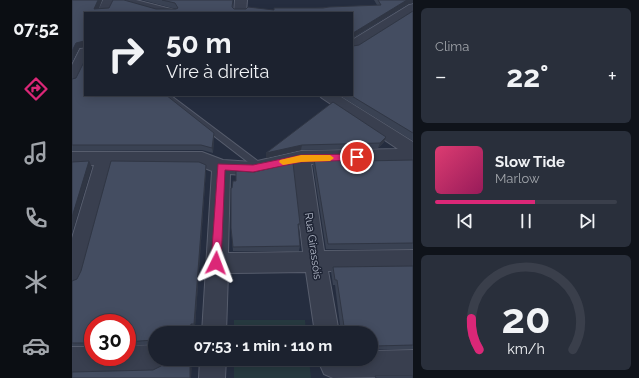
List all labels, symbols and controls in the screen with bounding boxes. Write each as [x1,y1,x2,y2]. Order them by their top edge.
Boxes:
text: 07:52 [13,18,59,39]
text: 50 m [166,27,232,60]
icon: right [100,28,152,80]
text: Clima [435,39,469,54]
text: 22° [506,59,548,94]
text: Vire à direita [166,61,269,82]
text: − [435,63,447,89]
text: + [608,63,617,89]
icon: directions [22,75,50,103]
icon: music [22,139,50,167]
pin [340,140,374,174]
icon: arrive [346,146,368,168]
text: Slow Tide [495,153,565,171]
text: Marlow [495,171,540,186]
icon: phone [22,204,50,232]
icon: previous [454,210,476,232]
icon: pause [515,210,537,232]
icon: next [576,210,598,232]
street label: Rua Girassóis [302,212,324,280]
position arrow [195,242,237,284]
icon: climate [22,268,50,296]
text: 20 [502,294,550,343]
speed limit sign: 30 [84,314,136,366]
icon: car [22,332,50,360]
text: 07:53 · 1 min · 110 m [194,337,332,355]
text: km/h [507,341,545,357]

